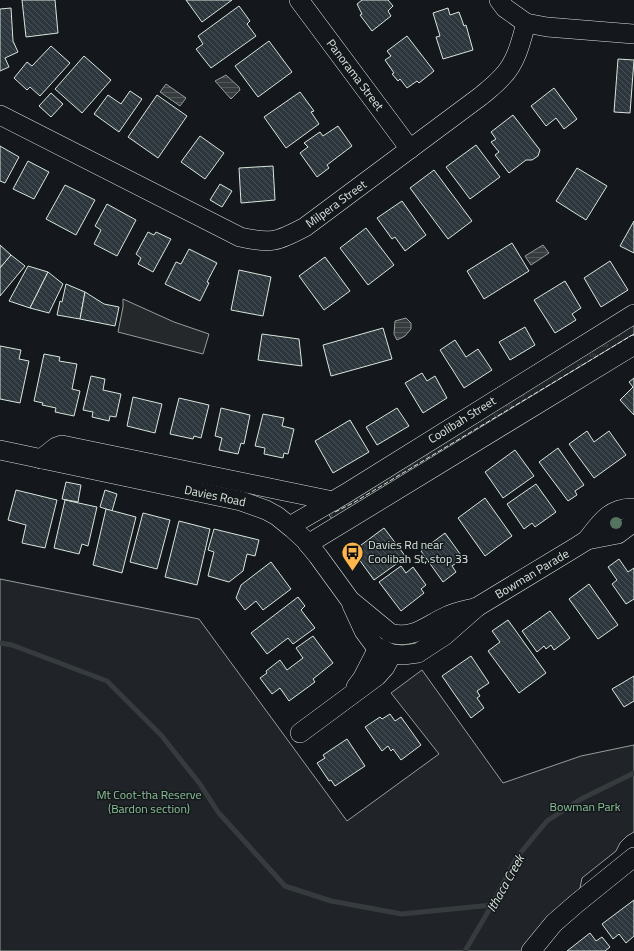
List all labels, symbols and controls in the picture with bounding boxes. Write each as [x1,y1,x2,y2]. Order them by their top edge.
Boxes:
street label: Panorama Street [322,35,389,115]
street label: Milpera Street [301,174,371,232]
street label: Coolibah Street [424,391,500,448]
street label: Davies Road [183,480,248,511]
place label: Davies Rd near Coolibah St, stop 33 [368,535,468,568]
bus stop icon: Davies Rd near Coolibah St, stop 33 [340,539,366,572]
street label: Bowman Parade [491,544,572,603]
park label: Mt Coot-tha Reserve (Bardon section) [96,785,202,818]
park label: Bowman Park [550,797,621,816]
water label: Ithaca Creek [481,849,530,915]

